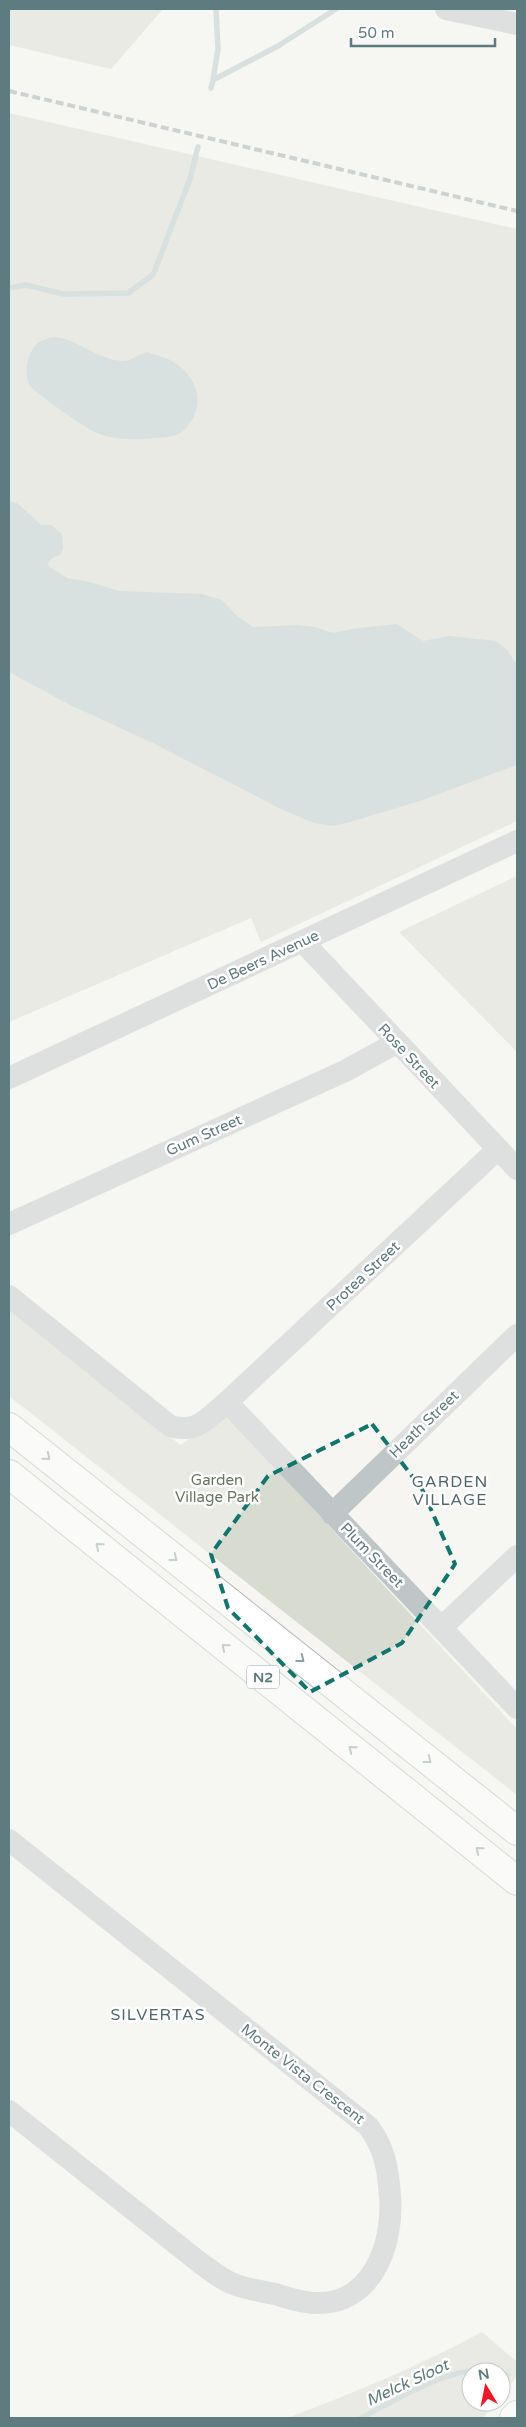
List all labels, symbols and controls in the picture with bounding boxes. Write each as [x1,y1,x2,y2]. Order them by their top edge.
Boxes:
scale bar [351,15,495,47]
text: 50 m [358,24,395,42]
street label: De Beers Avenue [204,926,322,994]
street label: Rose Street [374,1020,444,1092]
street label: Gum Street [163,1110,245,1160]
street label: Protea Street [323,1237,404,1315]
street label: Heath Street [386,1386,463,1462]
one-way arrow [41,1451,50,1459]
park label: Garden Village Park [175,1471,259,1506]
district label: GARDEN VILLAGE [412,1472,488,1510]
street label: Plum Street [337,1519,408,1591]
one-way arrow [95,1542,104,1551]
one-way arrow [168,1552,178,1561]
one-way arrow [222,1644,231,1653]
one-way arrow [295,1654,304,1662]
road number: N2 [247,1665,279,1688]
one-way arrow [349,1746,358,1754]
one-way arrow [423,1755,432,1764]
one-way arrow [476,1848,485,1856]
district label: SILVERTAS [110,2005,206,2025]
street label: Monte Vista Crescent [237,2020,369,2128]
water label: Melck Sloot [363,2354,454,2411]
north arrow [461,2362,511,2412]
text: N [477,2365,491,2384]

